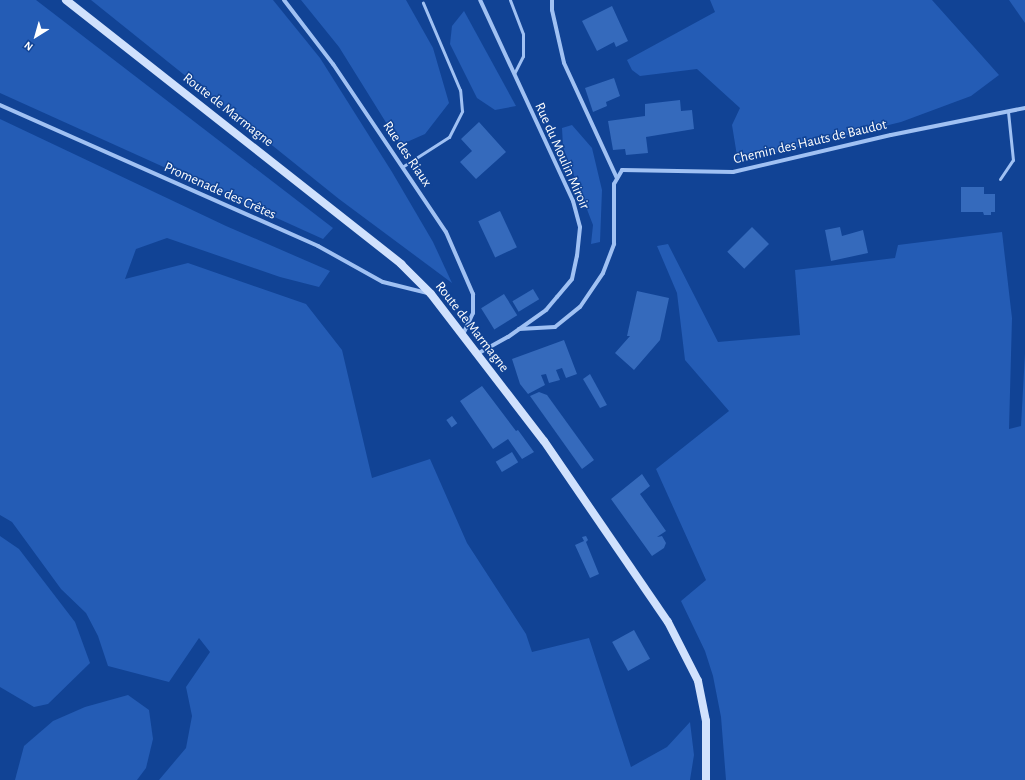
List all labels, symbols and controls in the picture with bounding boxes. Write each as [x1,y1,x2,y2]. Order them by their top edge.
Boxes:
north arrow [16,16,56,56]
text: N [22,39,35,53]
street label: Route de Marmagne [179,69,277,151]
street label: Rue du Moulin Miroir [531,100,593,212]
street label: Chemin des Hauts de Baudot [732,116,888,168]
street label: Rue des Riaux [379,118,435,190]
street label: Promenade des Crêtes [161,159,279,223]
street label: Route de Marmagne [431,278,513,376]

